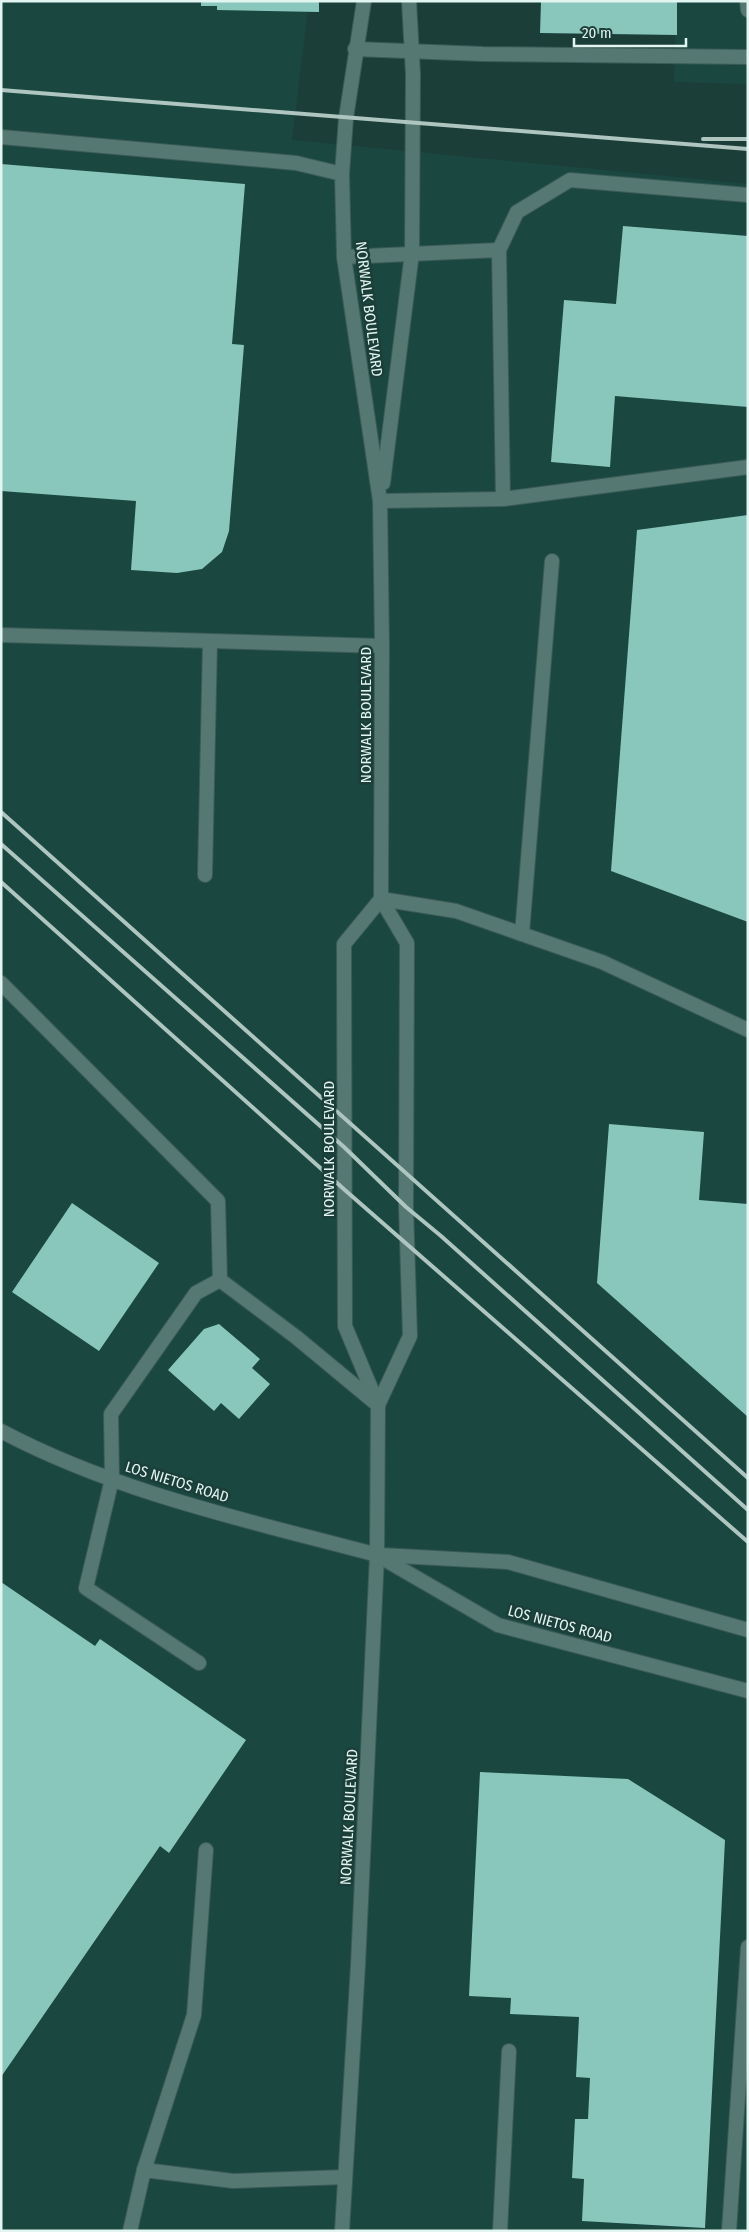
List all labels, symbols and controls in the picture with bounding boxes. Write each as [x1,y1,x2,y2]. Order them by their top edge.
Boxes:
scale bar [574,15,686,47]
text: 20 m [582,24,612,42]
street label: NORWALK BOULEVARD [352,240,386,378]
street label: NORWALK BOULEVARD [357,647,375,783]
street label: NORWALK BOULEVARD [320,1081,338,1217]
street label: LOS NIETOS ROAD [123,1458,231,1506]
street label: LOS NIETOS ROAD [506,1601,614,1647]
street label: NORWALK BOULEVARD [336,1748,362,1886]

